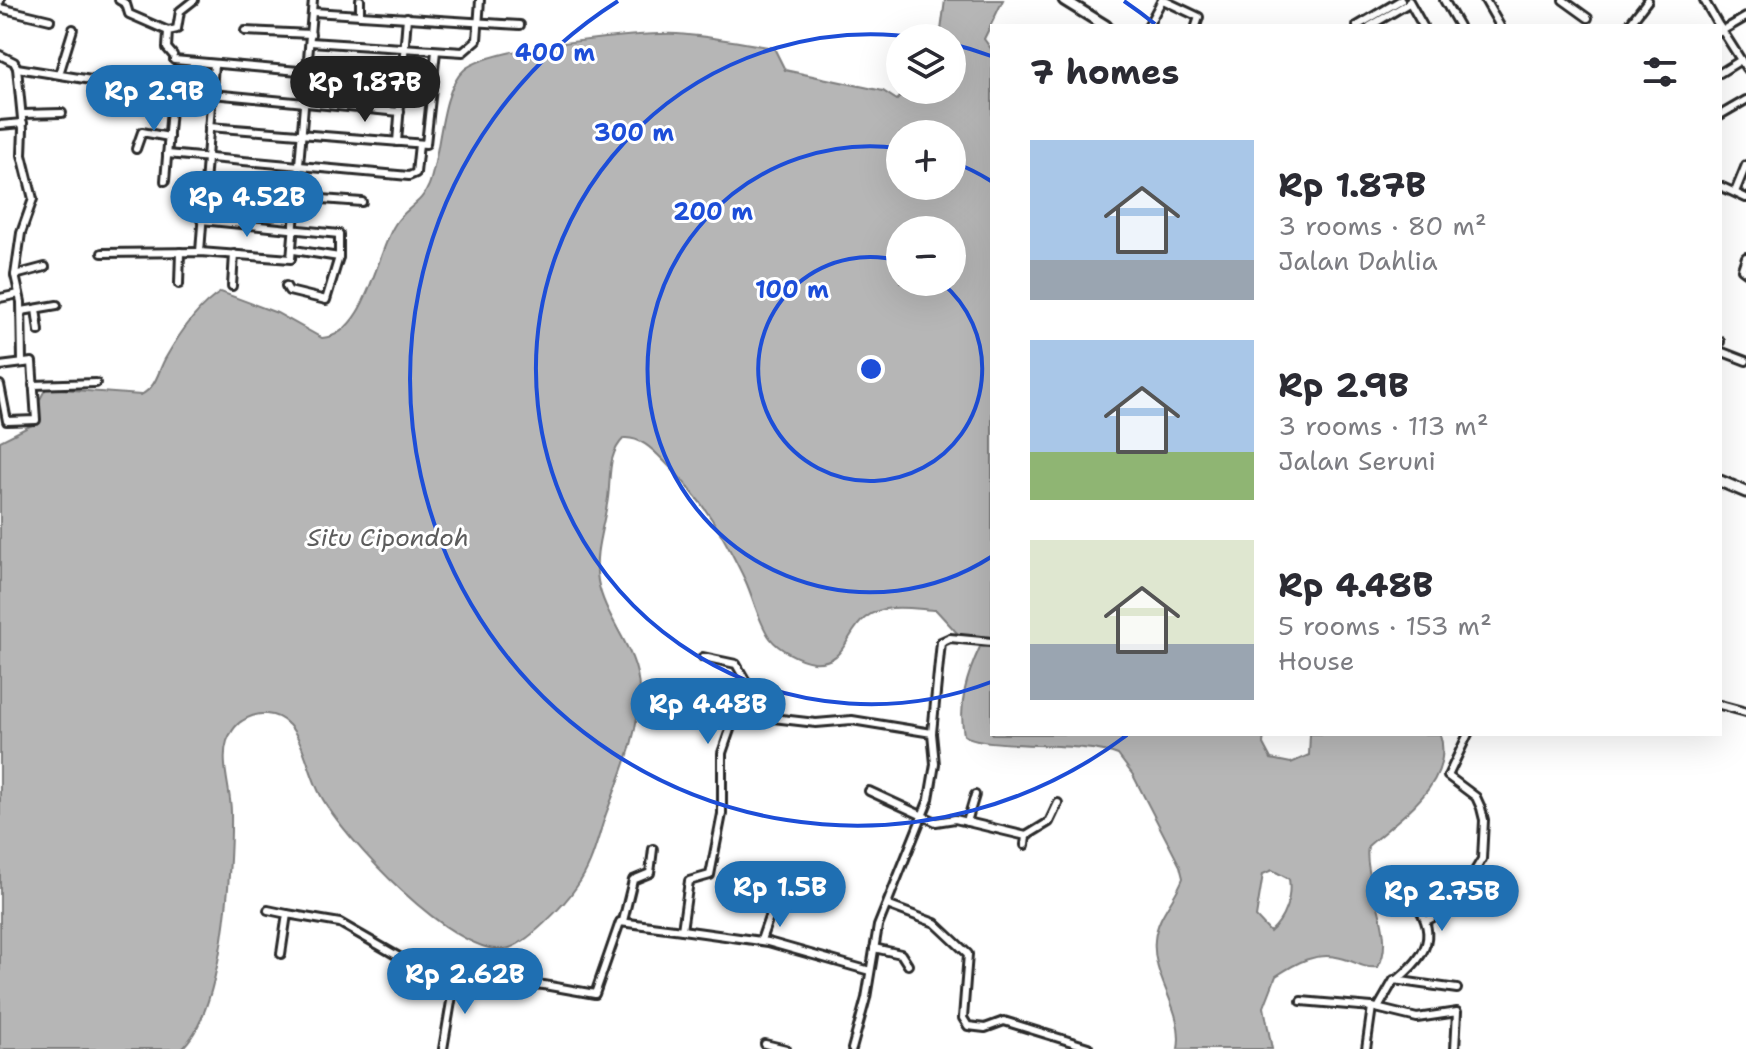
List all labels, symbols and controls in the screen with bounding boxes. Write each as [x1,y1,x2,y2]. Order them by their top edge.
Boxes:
map controls [886,24,966,296]
button: layers [886,24,966,104]
text: 400 m [515,37,595,69]
text: 7 homes [1030,49,1179,95]
icon: filters [1638,50,1682,94]
pin: Rp 1.87B [282,56,448,124]
text: Rp 1.87B [308,64,422,99]
pin: Rp 2.9B [80,65,228,133]
text: Rp 2.9B [104,73,204,108]
text: 300 m [594,117,674,149]
button: + [886,120,966,200]
text: Rp 1.87B [1278,162,1426,208]
pin: Rp 4.52B [164,171,330,239]
icon: home [1094,172,1190,268]
text: Rp 4.52B [188,179,306,214]
text: 200 m [673,196,753,228]
text: 3 rooms · 80 m² [1278,208,1487,243]
button: − [886,216,966,296]
text: Jalan Dahlia [1278,243,1438,278]
text: 100 m [755,274,829,306]
centre of rings [857,355,885,383]
text: Rp 2.9B [1278,362,1409,408]
icon: home [1094,372,1190,468]
text: 3 rooms · 113 m² [1278,408,1489,443]
text: Jalan Seruni [1278,443,1436,478]
water label: Situ Cipondoh [307,522,469,554]
text: Rp 4.48B [1278,562,1433,608]
icon: home [1094,572,1190,668]
text: 5 rooms · 153 m² [1278,608,1492,643]
text: House [1278,643,1354,678]
pin: Rp 4.48B [625,678,791,746]
text: Rp 4.48B [649,686,767,721]
pin: Rp 1.5B [706,861,854,929]
pin: Rp 2.75B [1359,865,1525,933]
text: Rp 1.5B [733,869,827,904]
text: Rp 2.75B [1384,873,1500,908]
pin: Rp 2.62B [382,948,548,1016]
text: Rp 2.62B [405,956,525,991]

